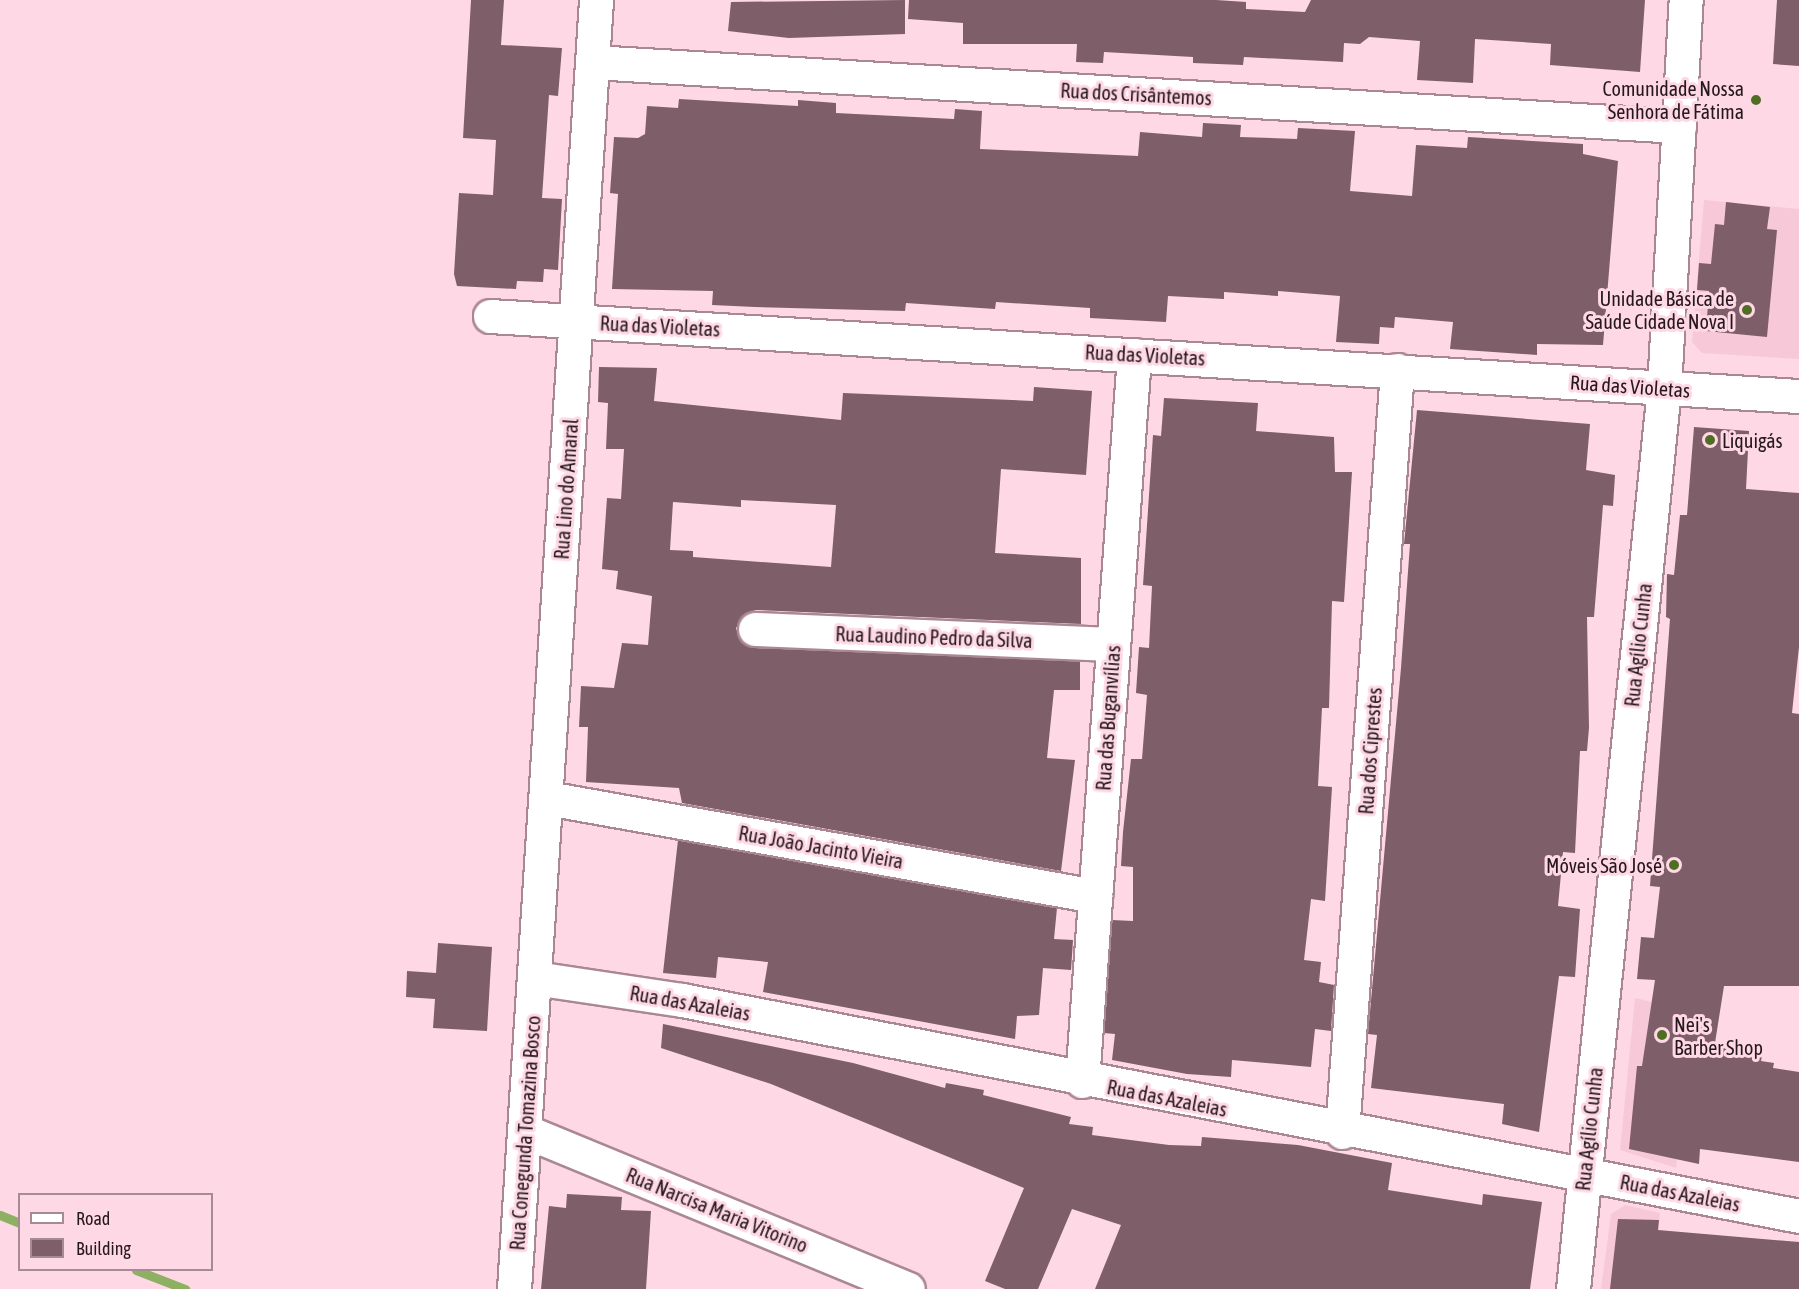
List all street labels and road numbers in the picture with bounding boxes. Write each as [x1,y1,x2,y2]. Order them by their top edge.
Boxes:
street label: Rua dos Crisântemos [1060,78,1212,110]
street label: Rua das Violetas [599,311,721,341]
street label: Rua das Violetas [1084,340,1206,370]
street label: Rua das Violetas [1569,370,1691,402]
street label: Rua Lino do Amaral [549,418,583,560]
street label: Rua Agílio Cunha [1620,582,1656,708]
street label: Rua Laudino Pedro da Silva [835,622,1033,652]
street label: Rua das Buganvílias [1091,644,1125,792]
street label: Rua dos Ciprestes [1354,687,1386,815]
street label: Rua João Jacinto Vieira [737,821,905,873]
street label: Rua das Azaleias [628,981,752,1025]
street label: Rua Conegunda Tomazina Bosco [505,1015,545,1251]
street label: Rua Agílio Cunha [1571,1066,1607,1192]
street label: Rua das Azaleias [1105,1075,1229,1121]
street label: Rua Narcisa Maria Vitorino [623,1163,811,1257]
street label: Rua das Azaleias [1618,1170,1742,1216]

